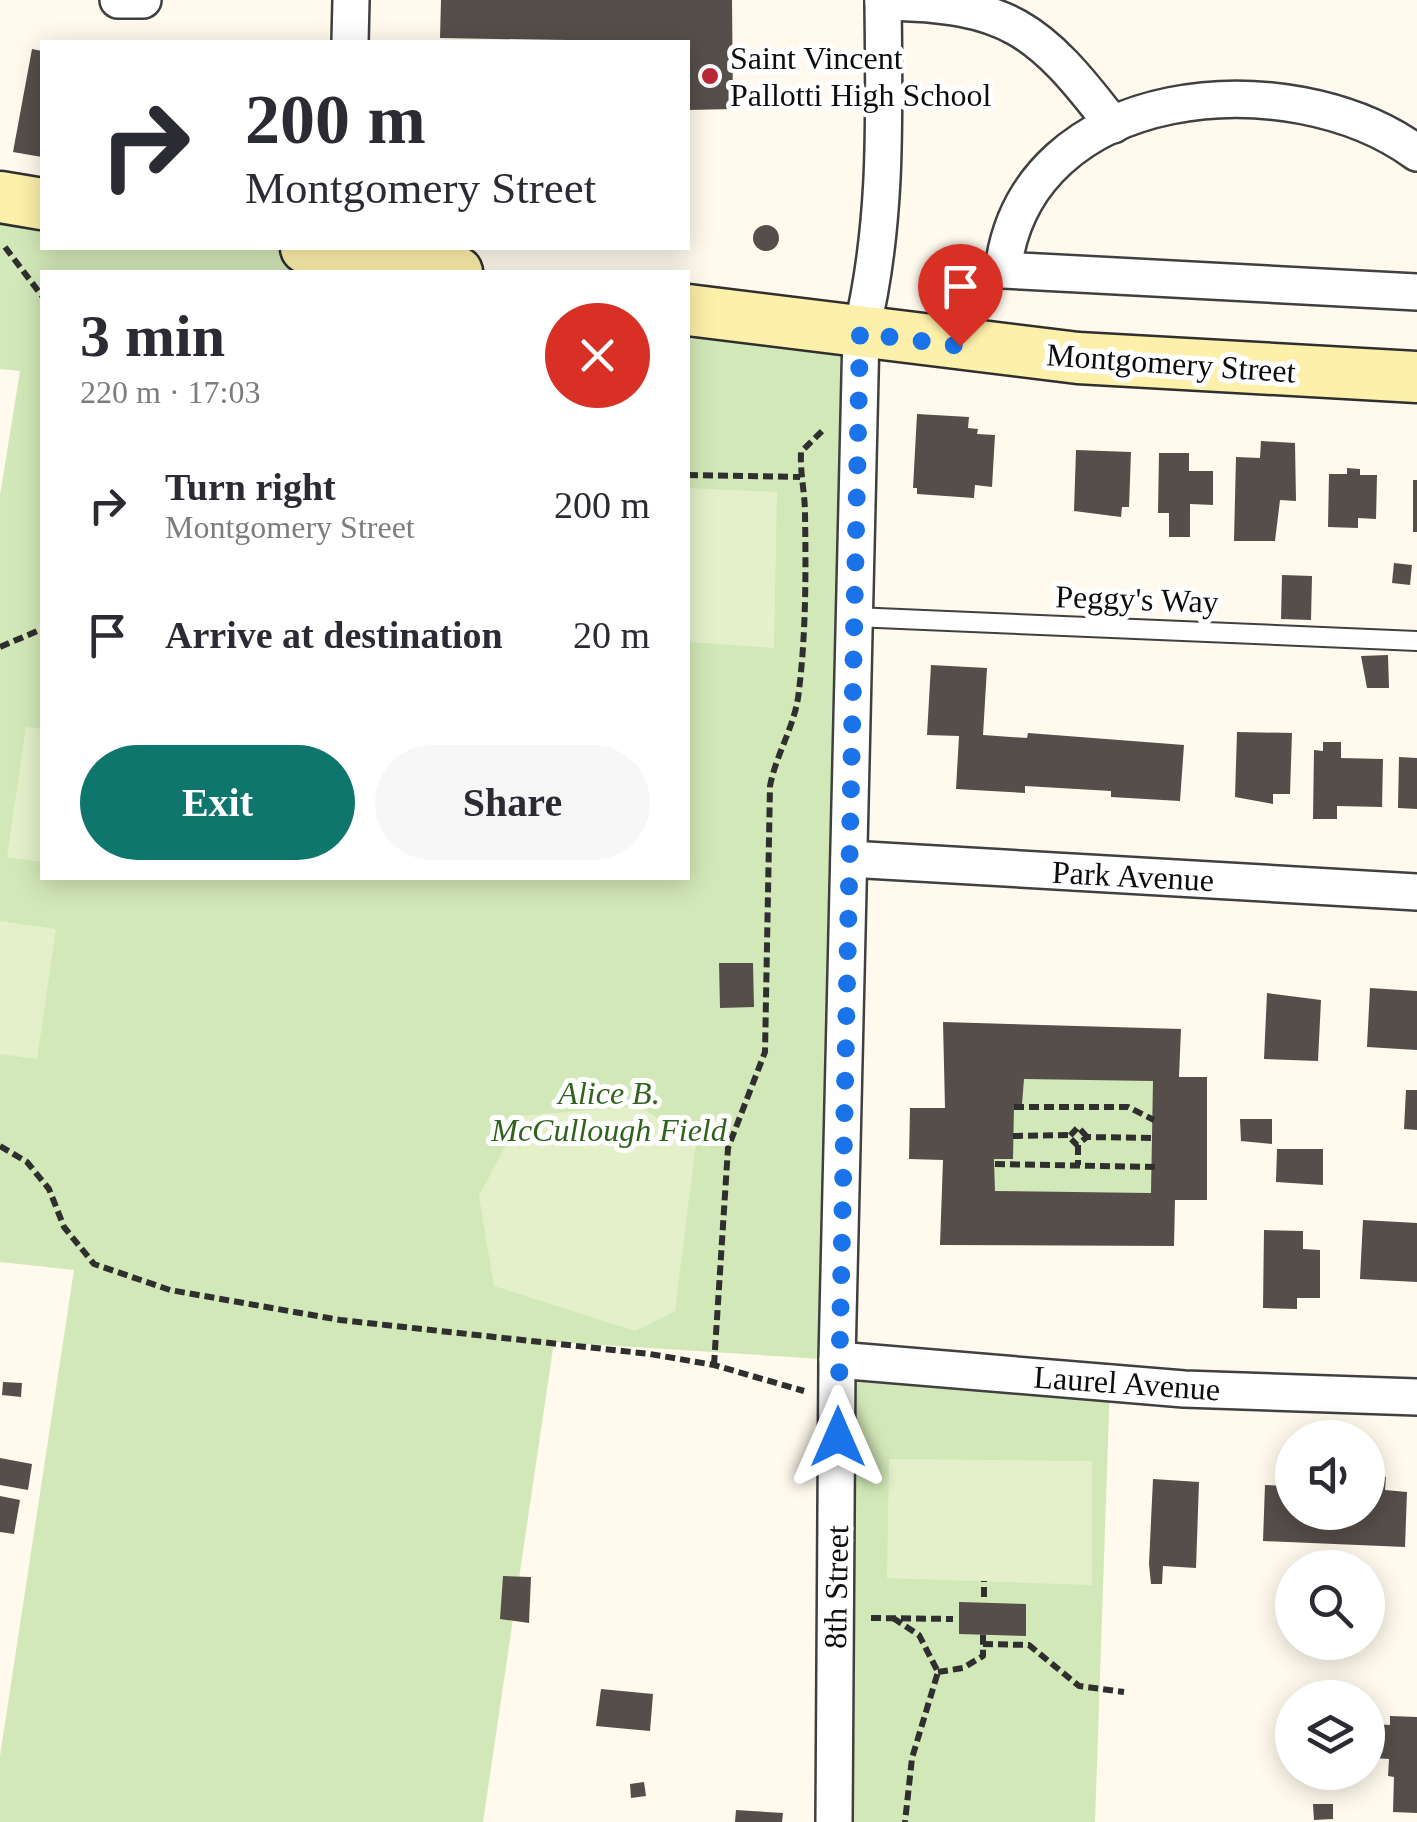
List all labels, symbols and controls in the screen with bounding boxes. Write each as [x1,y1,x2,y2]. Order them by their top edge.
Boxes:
place label: Saint Vincent Pallotti High School [730,40,991,113]
marker: Saint Vincent Pallotti High School [699,65,721,87]
icon: right [80,80,210,210]
text: 200 m [245,81,426,158]
text: Montgomery Street [245,163,596,213]
pin [918,244,1003,347]
icon: arrive [933,259,988,314]
text: 3 min [80,303,225,369]
button: close [545,303,650,408]
street label: Montgomery Street [1045,336,1297,390]
text: 220 m · 17:03 [80,374,260,410]
text: Turn right [165,466,336,508]
icon: right [80,478,135,533]
text: 200 m [554,484,650,526]
text: Montgomery Street [165,509,415,545]
street label: Peggy's Way [1055,578,1219,620]
icon: arrive [80,608,135,663]
text: Arrive at destination [165,614,503,656]
text: 20 m [573,614,650,656]
button: Exit [80,745,355,860]
button: Share [375,745,650,860]
street label: Park Avenue [1051,854,1215,898]
park label: Alice B. McCullough Field [490,1075,728,1148]
street label: Laurel Avenue [1033,1359,1221,1407]
position arrow [786,1385,890,1489]
map controls [1275,1420,1385,1790]
button: sound [1275,1420,1385,1530]
street label: 8th Street [817,1525,855,1649]
button: search [1275,1550,1385,1660]
button: layers [1275,1680,1385,1790]

